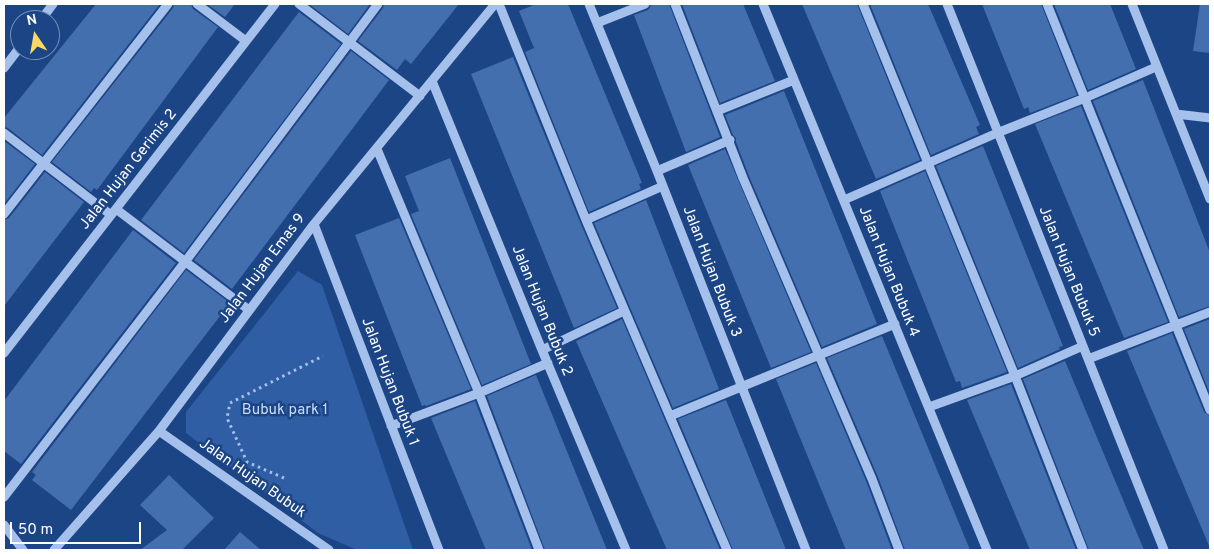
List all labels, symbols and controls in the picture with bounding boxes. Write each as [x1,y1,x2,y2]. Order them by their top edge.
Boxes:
north arrow [10,10,60,60]
text: N [25,11,39,30]
street label: Jalan Hujan Gerimis 2 [76,106,182,234]
street label: Jalan Hujan Bubuk 3 [678,204,744,340]
street label: Jalan Hujan Bubuk 4 [854,204,922,340]
street label: Jalan Hujan Bubuk 5 [1034,204,1102,340]
street label: Jalan Hujan Emas 9 [216,211,310,327]
street label: Jalan Hujan Bubuk 2 [507,243,575,379]
street label: Jalan Hujan Bubuk 1 [356,315,422,449]
park label: Bubuk park 1 [242,402,328,420]
street label: Jalan Hujan Bubuk [195,435,309,523]
scale bar [12,512,144,544]
text: 50 m [18,521,53,540]

